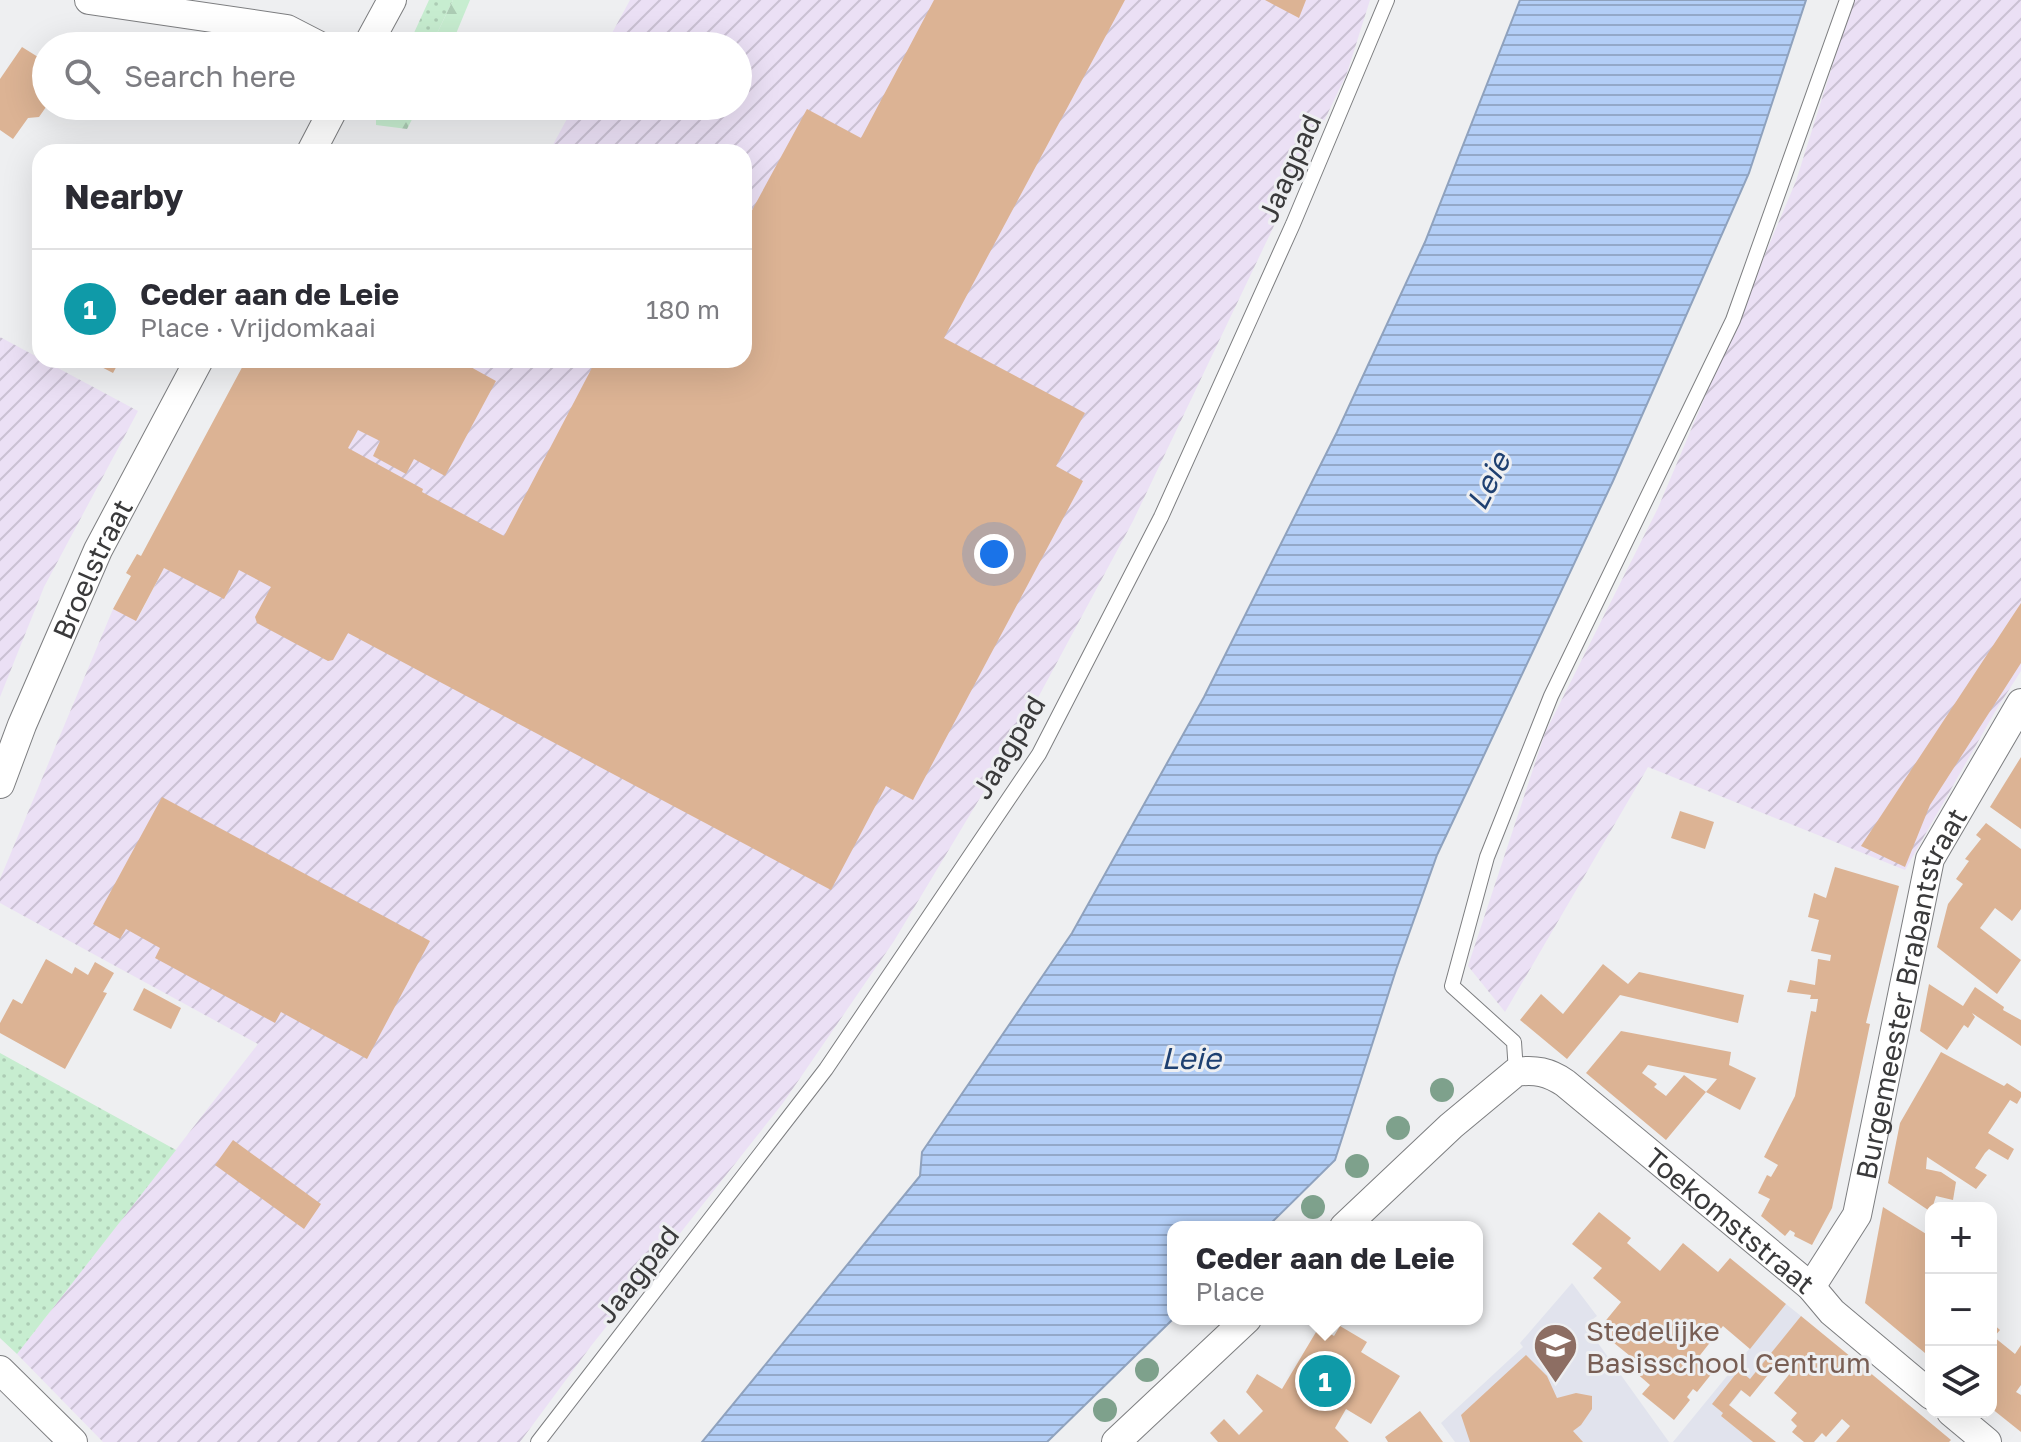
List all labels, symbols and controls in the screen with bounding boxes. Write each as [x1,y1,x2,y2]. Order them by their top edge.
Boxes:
search box [32,32,752,120]
icon: search [60,54,104,98]
text: Search here [124,58,296,94]
street label: Jaagpad [1251,109,1327,227]
text: Nearby [64,176,184,216]
text: Ceder aan de Leie [140,276,399,312]
text: 1 [83,294,97,325]
text: 180 m [646,294,720,325]
text: Place · Vrijdomkaai [140,312,376,343]
water label: Leie [1458,444,1519,516]
street label: Broelstraat [45,493,139,644]
your location [974,534,1014,574]
street label: Jaagpad [964,689,1052,805]
street label: Burgemeester Brabantstraat [1848,802,1973,1182]
water label: Leie [1161,1040,1223,1076]
street label: Toekomststraat [1639,1140,1822,1300]
map controls [1925,1202,1997,1418]
button: + [1925,1202,1997,1274]
street label: Jaagpad [589,1219,685,1329]
popup [1167,1221,1483,1325]
text: Ceder aan de Leie [1195,1240,1455,1276]
button: − [1925,1274,1997,1346]
text: Place [1195,1276,1265,1307]
place label: Stedelijke Basisschool Centrum [1586,1314,1871,1379]
school or university icon: Stedelijke Basisschool Centrum [1531,1322,1579,1385]
button: layers [1925,1346,1997,1418]
pin: 1 [1299,1351,1351,1411]

